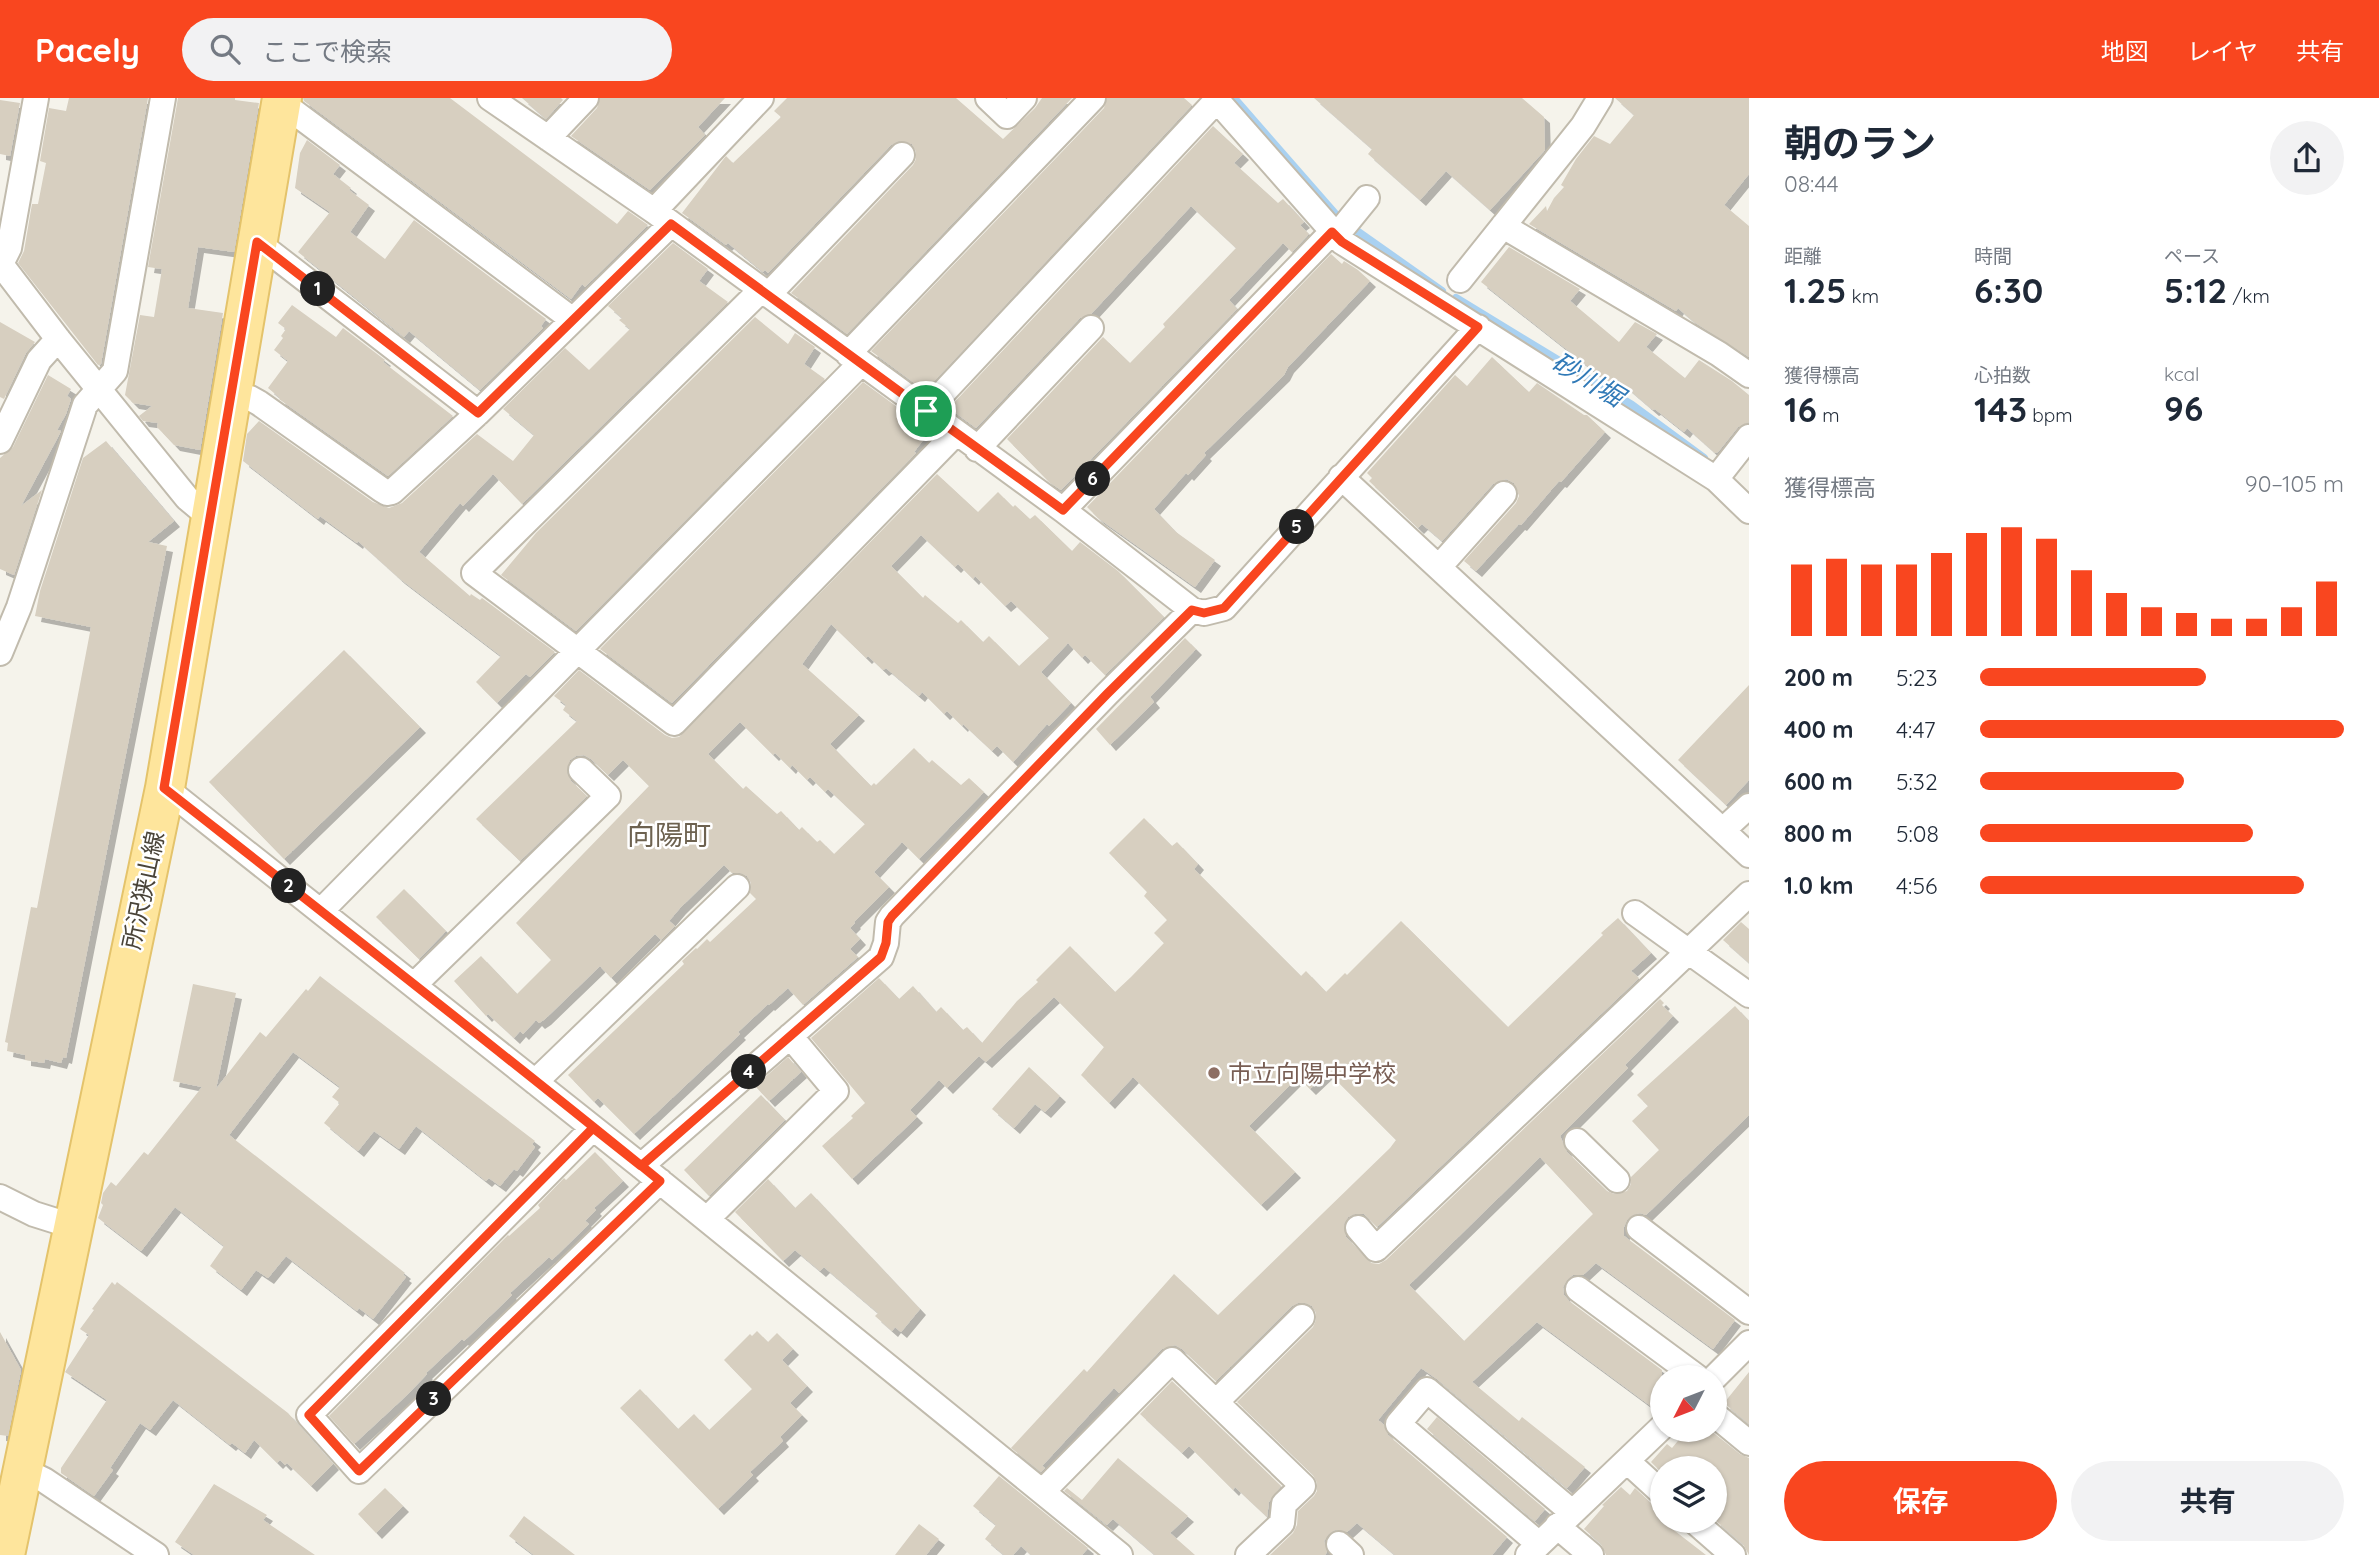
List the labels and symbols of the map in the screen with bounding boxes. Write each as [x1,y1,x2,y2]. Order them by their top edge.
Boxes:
pin: 1 [300,272,336,306]
water label: 砂川堀 [1546,345,1633,415]
pin [896,381,956,441]
pin: 6 [1076,462,1110,496]
pin: 5 [1280,510,1314,544]
district label: 向陽町 [627,817,711,852]
street label: 所沢狭山線 [116,828,170,952]
pin: 2 [272,868,306,904]
pin: 4 [732,1054,766,1090]
place label: 市立向陽中学校 [1228,1058,1396,1088]
marker: 市立向陽中学校 [1206,1065,1222,1081]
north arrow [1650,1365,1727,1442]
pin: 3 [416,1382,452,1416]

